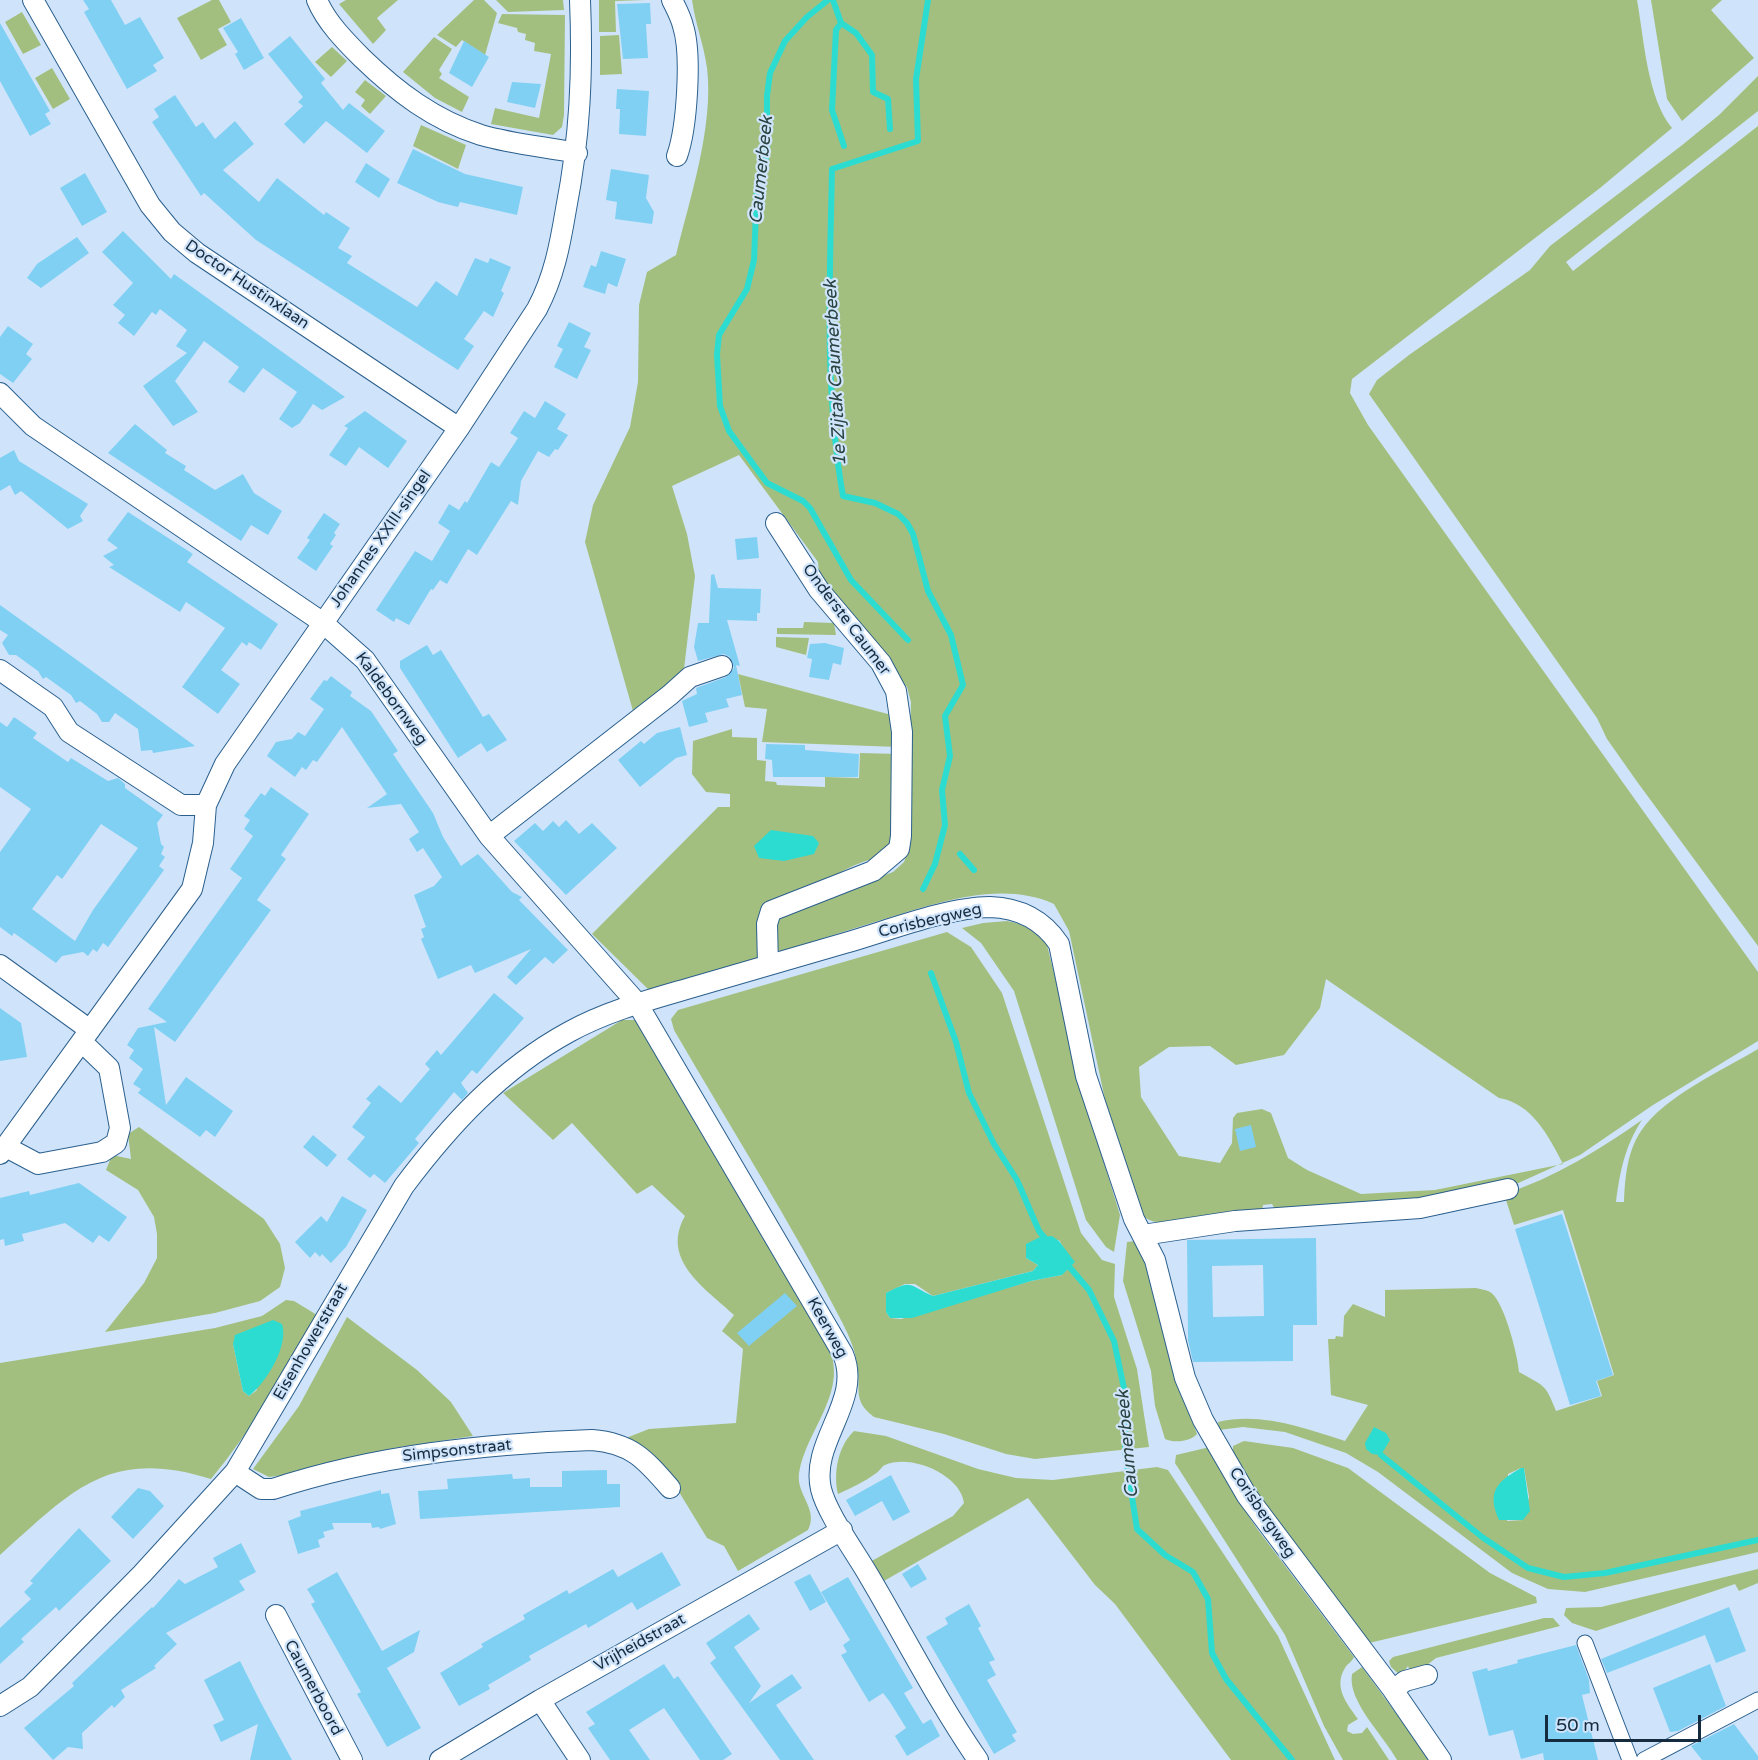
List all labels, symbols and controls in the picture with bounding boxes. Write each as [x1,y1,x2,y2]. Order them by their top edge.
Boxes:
water label: Caumerbeek [746,115,778,225]
street label: Doctor Hustinxlaan [181,236,313,334]
water label: 1e Zijtak Caumerbeek [820,279,852,467]
street label: Johannes XXIII-singel [326,467,436,611]
street label: Onderste Caumer [798,561,894,679]
street label: Kaldebornweg [351,649,431,749]
street label: Corisbergweg [877,900,983,942]
street label: Eisenhowerstraat [270,1280,352,1404]
street label: Keerweg [802,1294,852,1362]
water label: Caumerbeek [1113,1389,1143,1499]
street label: Simpsonstraat [402,1436,512,1466]
street label: Corisbergweg [1225,1464,1299,1562]
street label: Vrijheidstraat [591,1610,689,1676]
street label: Caumerboord [280,1637,346,1739]
scale bar [1548,1703,1704,1741]
text: 50 m [1556,1714,1600,1736]

